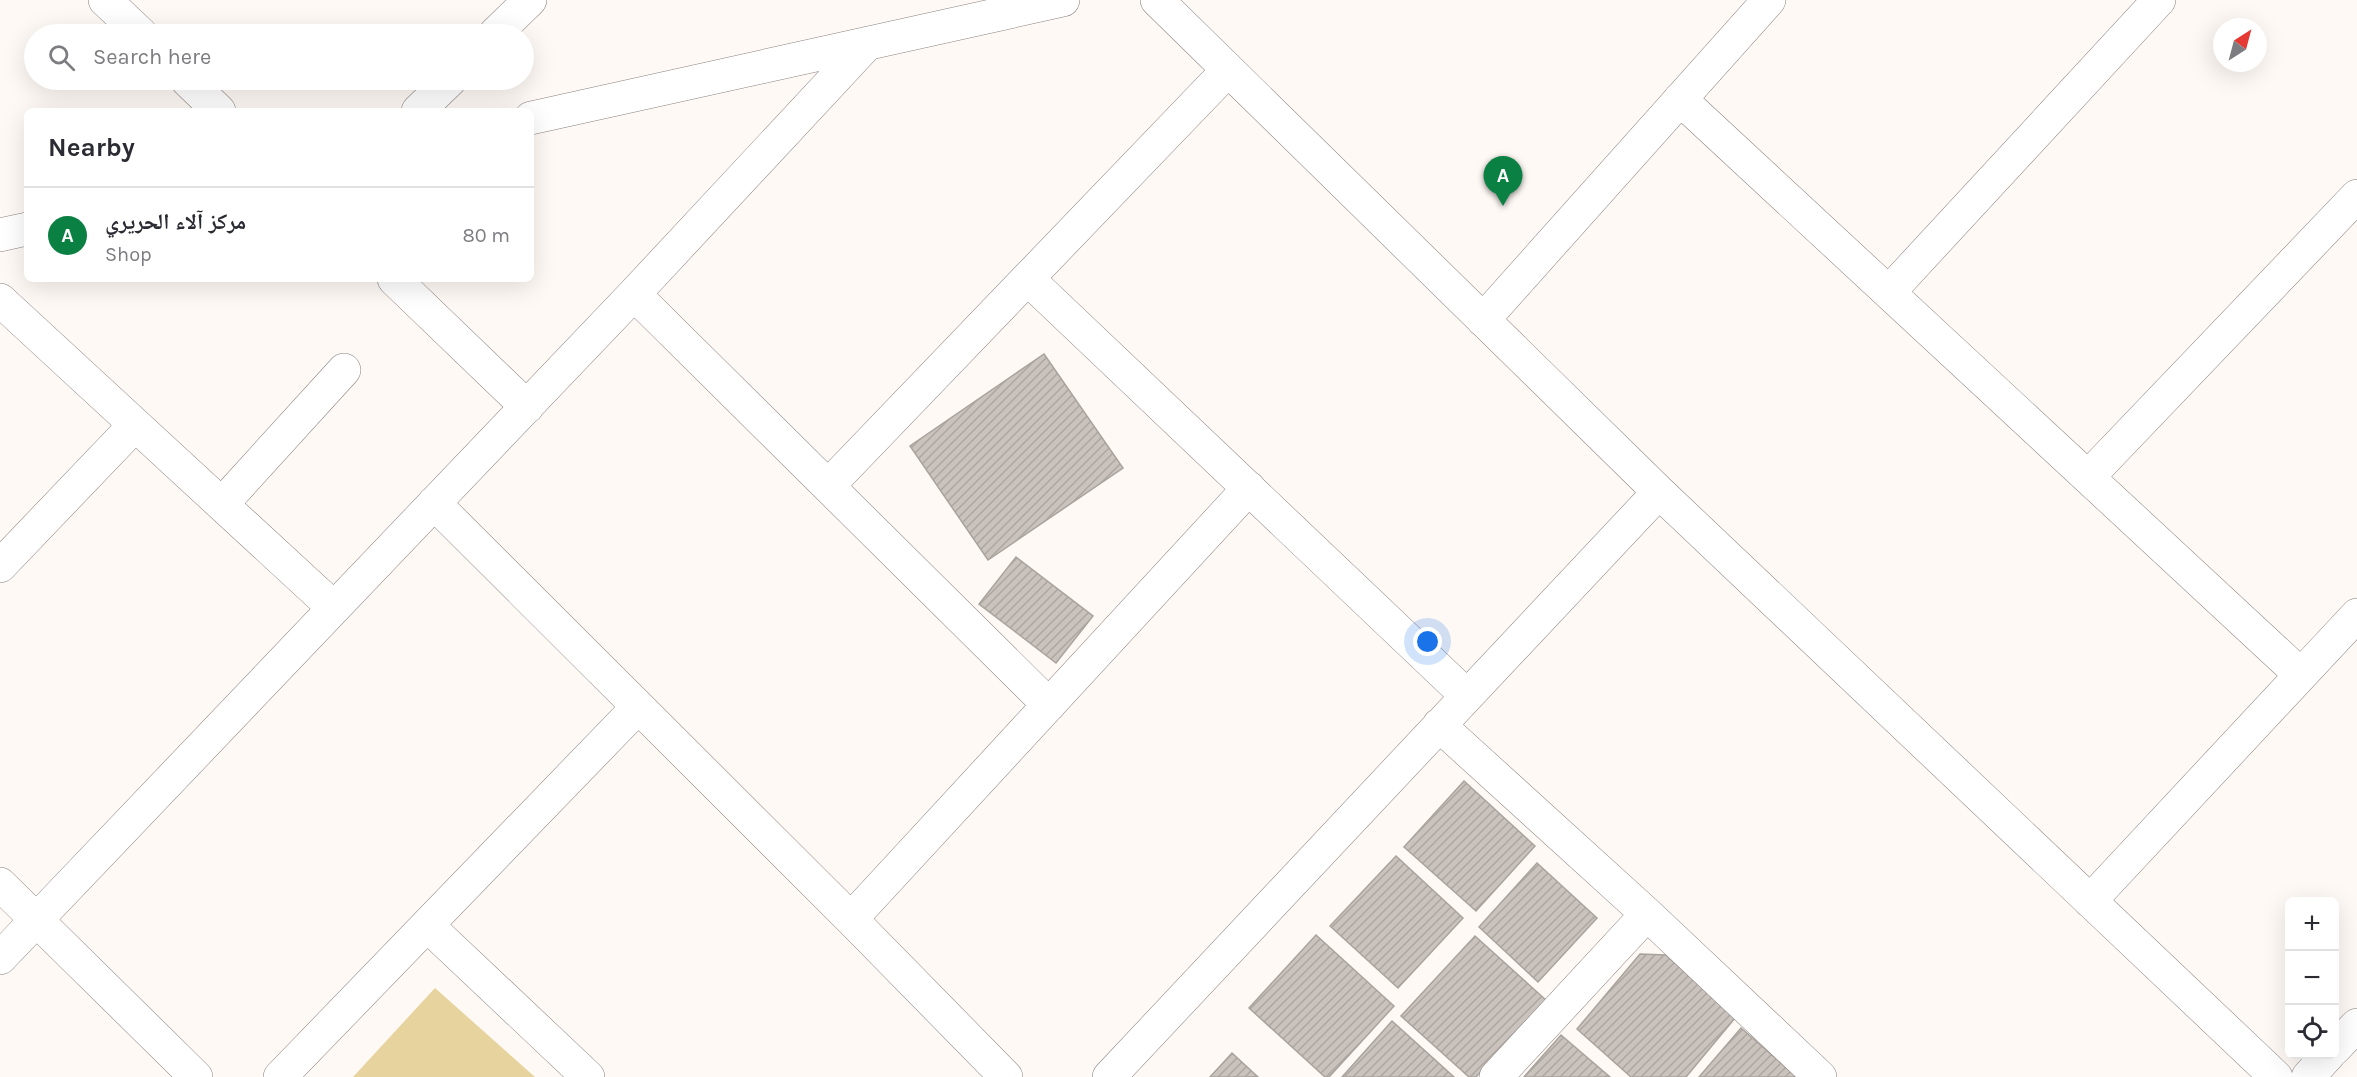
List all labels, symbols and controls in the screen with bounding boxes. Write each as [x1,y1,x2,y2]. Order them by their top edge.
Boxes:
north arrow [2213,18,2267,72]
search box [24,24,534,90]
icon: search [45,41,78,74]
text: Search here [93,44,211,70]
text: Nearby [48,132,135,163]
pin: A [1484,156,1522,206]
text: مركز آلاء الحريري [105,209,246,235]
text: A [61,224,74,247]
text: 80 m [462,224,510,247]
text: Shop [105,243,152,266]
your location [1413,627,1442,656]
map controls [2285,897,2339,1059]
button: + [2285,897,2339,951]
button: − [2285,951,2339,1005]
button: locate [2285,1005,2339,1059]

